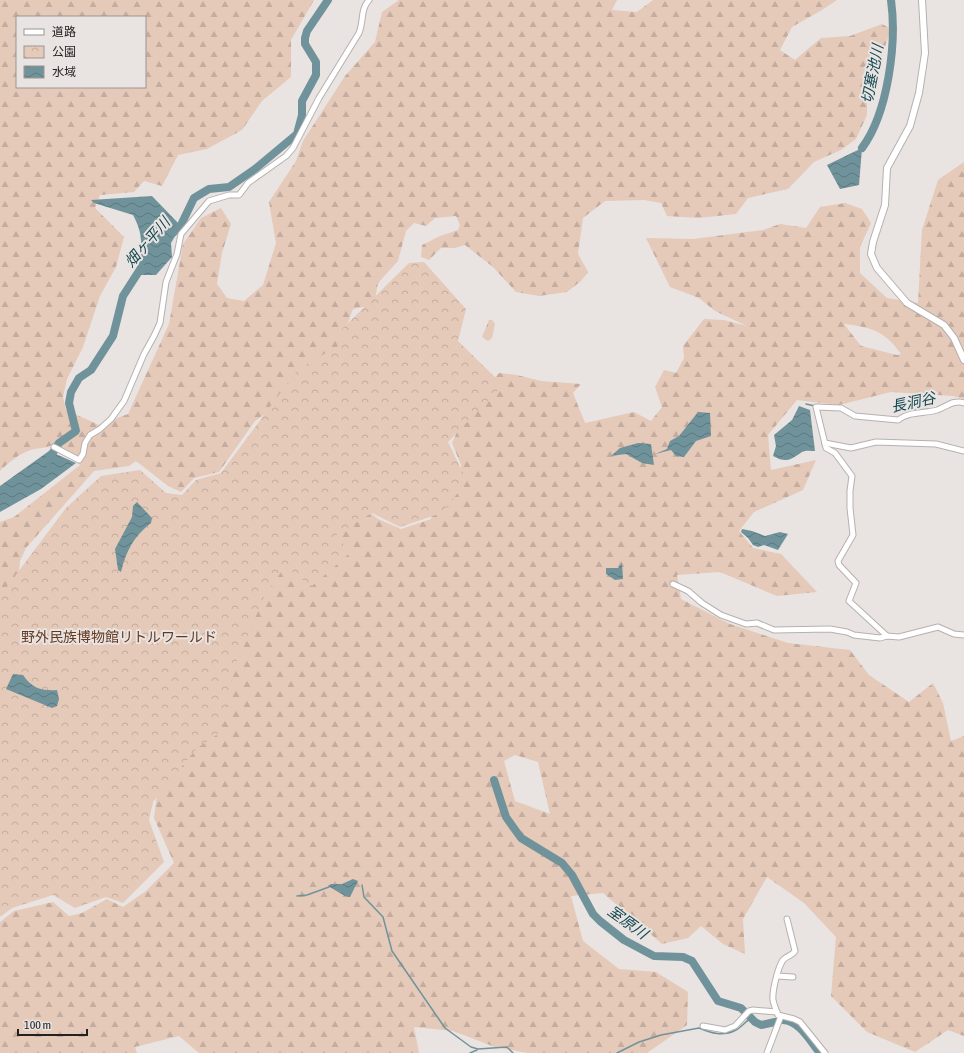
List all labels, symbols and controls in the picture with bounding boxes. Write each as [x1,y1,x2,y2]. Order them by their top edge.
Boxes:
legend [16,16,146,88]
text: 道路 [52,25,76,39]
water label: 切塞池川 [858,41,886,105]
text: 公園 [52,45,76,59]
text: 水域 [52,65,76,79]
water label: 畑ヶ平川 [121,212,174,270]
water label: 長洞谷 [889,389,939,415]
park label: 野外民族博物館リトルワールド [21,629,217,645]
water label: 室原川 [605,902,653,943]
scale bar [18,1011,87,1037]
text: 100 m [24,1018,51,1032]

